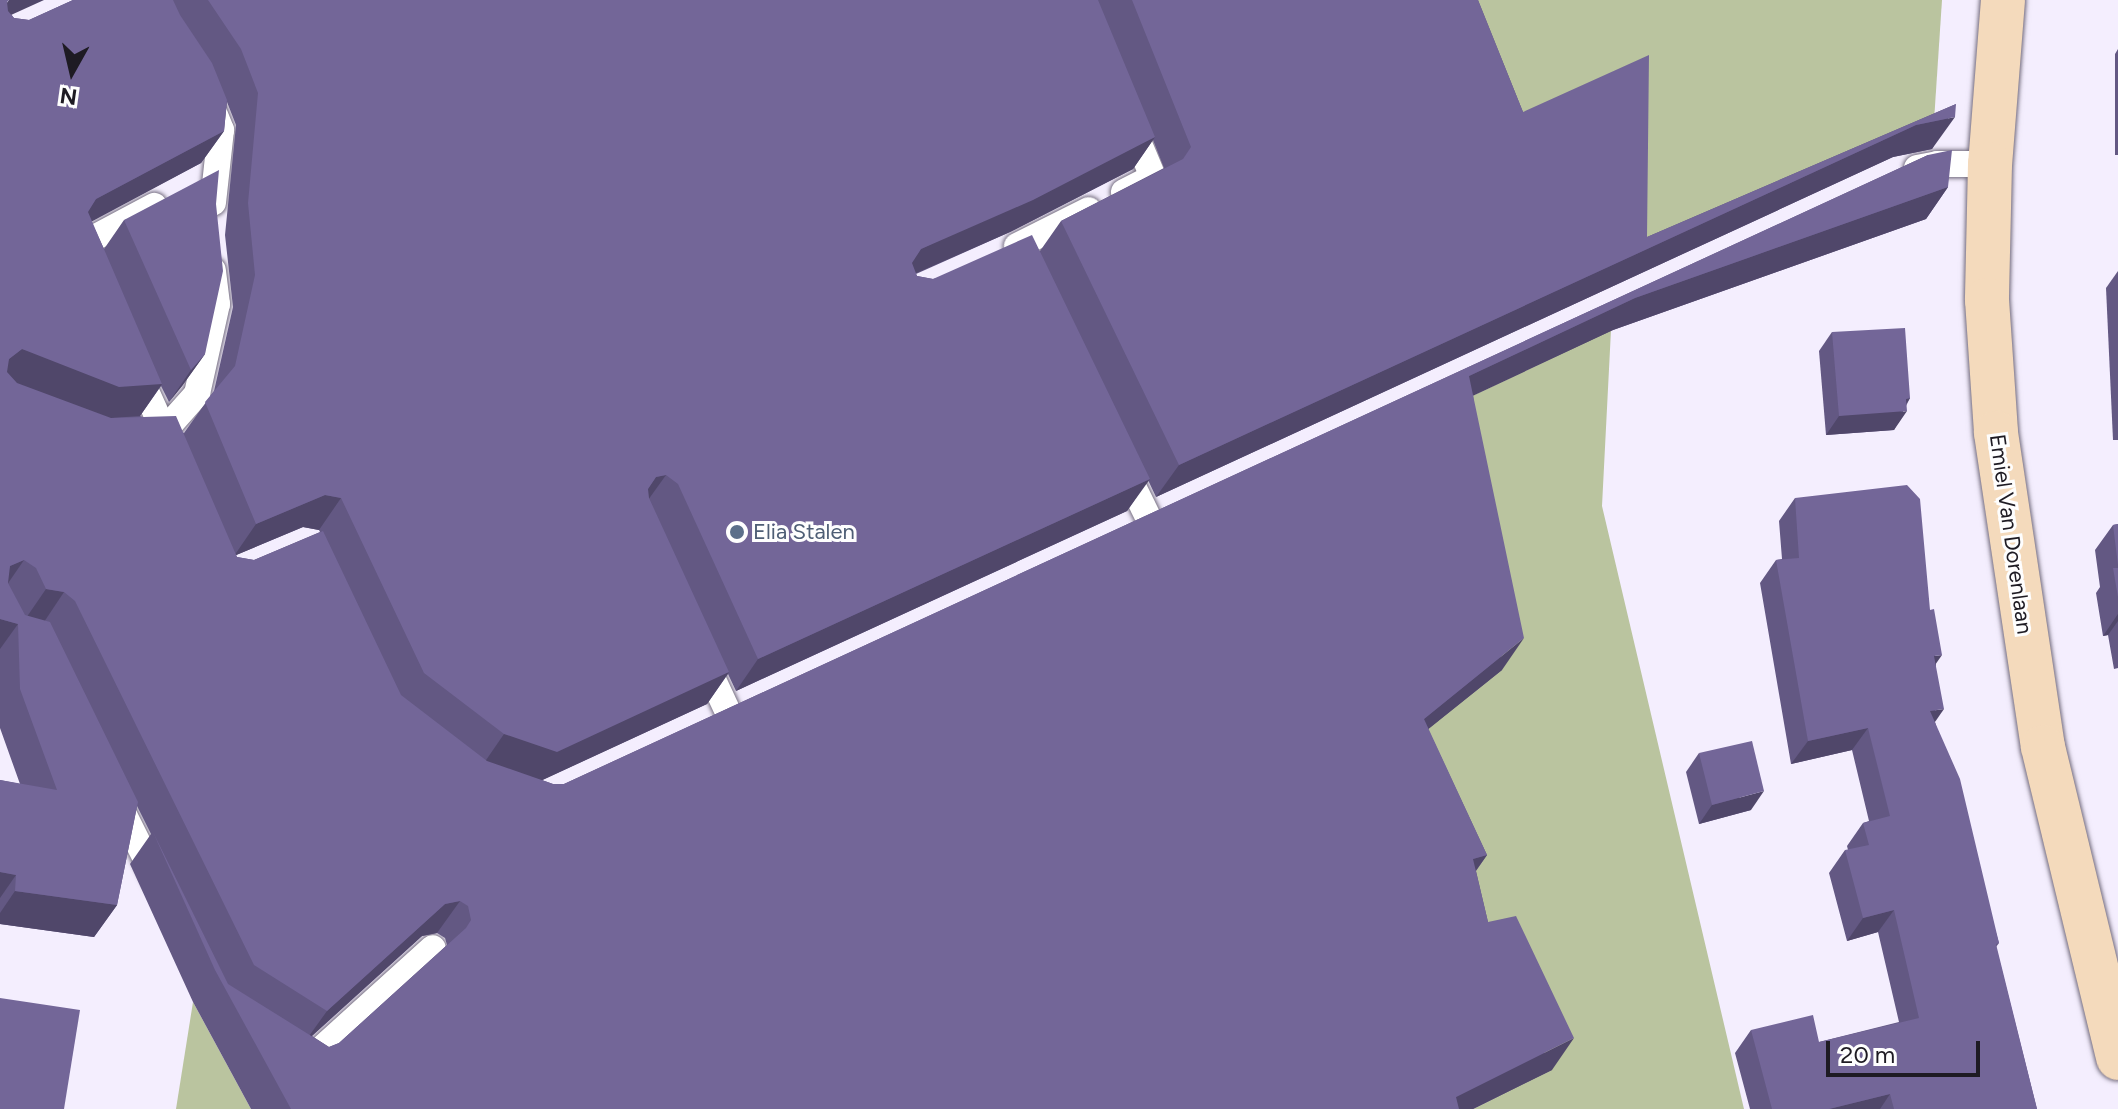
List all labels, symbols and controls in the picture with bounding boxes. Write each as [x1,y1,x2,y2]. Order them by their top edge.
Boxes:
north arrow [32,32,112,112]
text: N [58,82,79,111]
street label: Emiel Van Dorenlaan [1984,432,2038,636]
place label: Elia Stalen [753,519,855,545]
marker: Elia Stalen [728,523,746,541]
scale bar [1830,1025,1984,1075]
text: 20 m [1840,1040,1895,1069]

